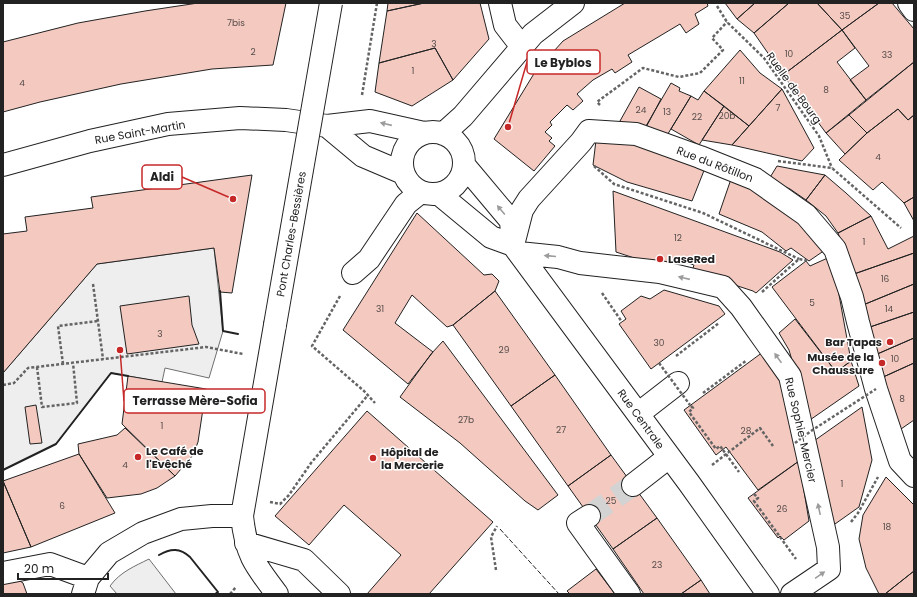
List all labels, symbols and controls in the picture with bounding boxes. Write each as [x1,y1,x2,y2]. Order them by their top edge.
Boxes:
house number: 35 [840,10,851,22]
house number: 7bis [227,17,245,29]
house number: 3 [431,38,437,50]
house number: 2 [250,46,256,58]
house number: 10 [785,48,794,60]
street label: Ruelle de Bourg [762,49,826,127]
house number: 33 [882,49,892,61]
callout: Le Byblos [527,50,600,74]
text: Le Byblos [534,54,592,71]
house number: 1 [412,65,415,77]
house number: 11 [739,75,745,87]
house number: 4 [19,77,25,89]
house number: 8 [823,84,829,96]
house number: 7 [776,102,781,114]
house number: 24 [636,104,647,116]
house number: 13 [663,106,671,118]
house number: 20b [719,110,735,122]
house number: 22 [692,111,702,123]
street label: Rue Saint-Martin [93,116,187,148]
one-way arrow [380,121,392,127]
street label: Rue du Rôtillon [674,142,756,186]
house number: 4 [875,151,881,163]
callout: Aldi [142,165,182,189]
text: Aldi [150,168,174,185]
street label: Pont Charles-Bessières [272,170,310,298]
one-way arrow [497,204,506,215]
house number: 12 [674,232,682,244]
house number: 1 [863,236,866,248]
place label: LaseRed [668,251,715,267]
one-way arrow [544,252,556,259]
marker: LaseRed [655,254,665,264]
house number: 16 [881,273,890,285]
one-way arrow [677,274,690,280]
house number: 5 [809,297,815,309]
house number: 31 [376,303,384,315]
house number: 14 [885,303,894,315]
house number: 3 [157,328,163,340]
place label: Bar Tapas [825,334,882,350]
house number: 30 [654,337,665,349]
marker: Bar Tapas [885,337,895,347]
house number: 29 [499,344,510,356]
place label: Musée de la Chaussure [807,349,874,378]
one-way arrow [774,353,782,363]
house number: 10 [891,353,900,365]
marker: Musée de la Chaussure [877,358,887,368]
street label: Rue Sophie-Mercier [781,376,821,484]
street label: Rue Centrale [614,386,668,453]
callout: Terrasse Mère-Sofia [124,389,265,413]
text: Terrasse Mère-Sofia [132,392,258,409]
house number: 8 [899,393,905,405]
house number: 27b [458,414,474,426]
house number: 1 [161,420,164,432]
house number: 27 [556,424,566,436]
house number: 28 [741,425,752,437]
place label: Le Café de l'Evêché [146,443,204,472]
place label: Hôpital de la Mercerie [381,444,444,473]
marker: Le Café de l'Evêché [133,452,143,462]
marker: Hôpital de la Mercerie [368,453,378,463]
house number: 4 [122,459,128,471]
house number: 1 [841,478,844,490]
house number: 25 [606,495,617,507]
house number: 6 [59,500,65,512]
house number: 26 [777,503,788,515]
one-way arrow [816,503,822,515]
house number: 18 [883,521,892,533]
scale bar [18,555,108,581]
house number: 23 [652,559,662,571]
text: 20 m [24,560,54,577]
one-way arrow [814,571,825,579]

